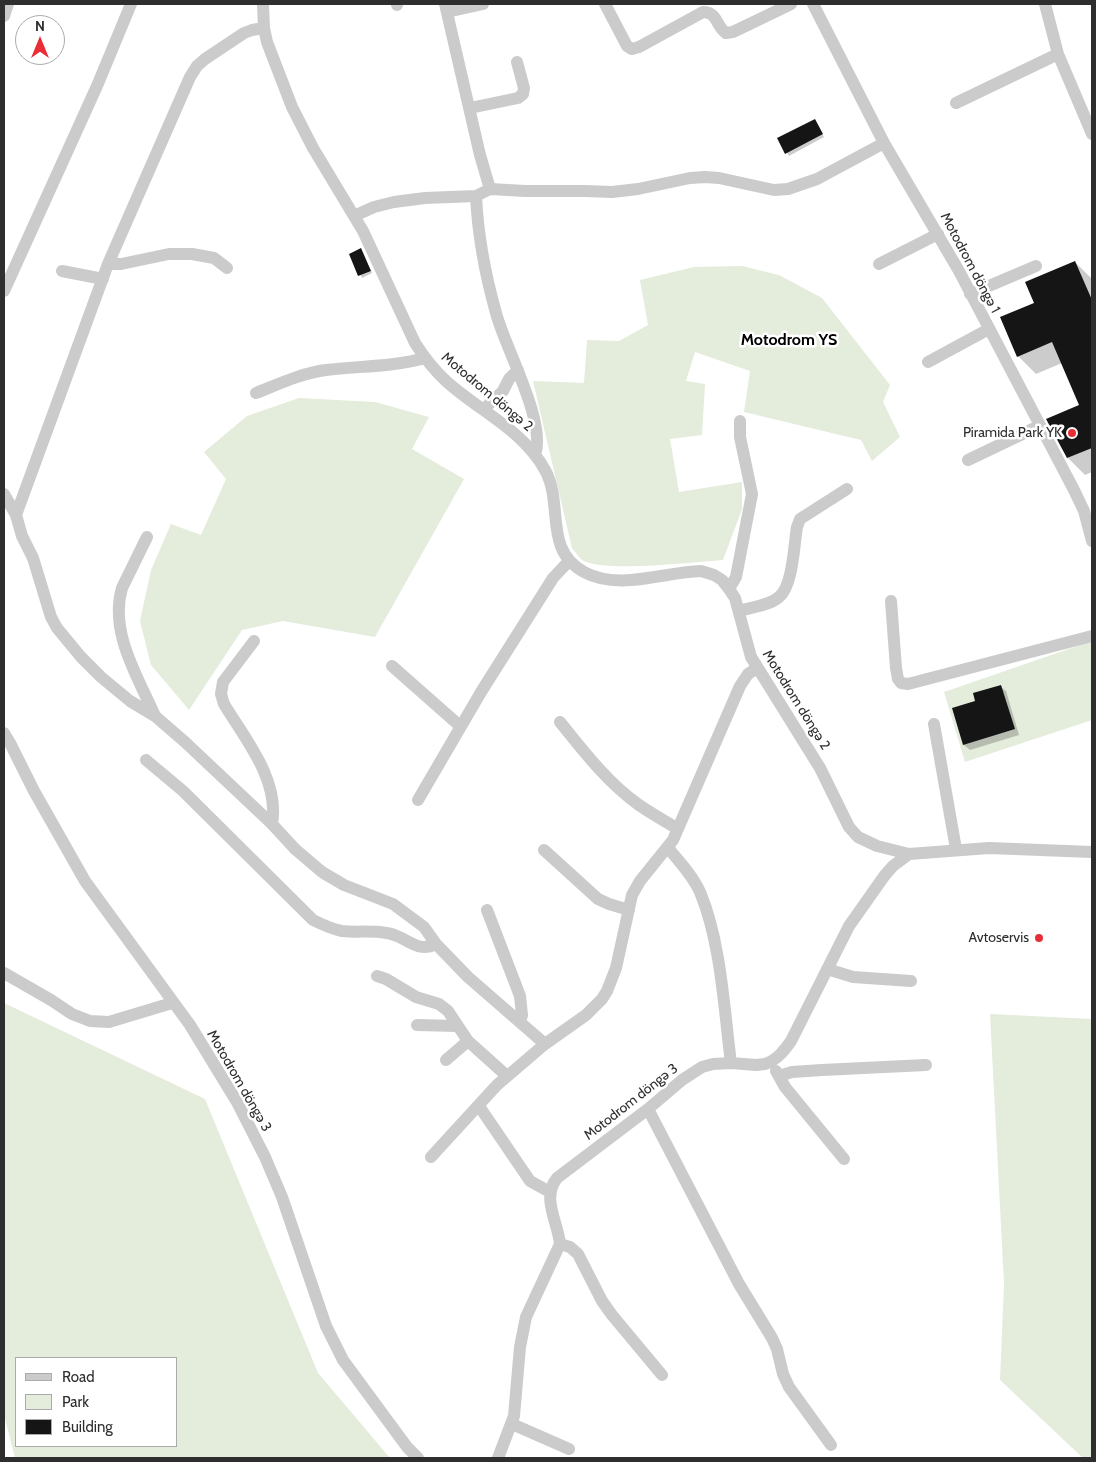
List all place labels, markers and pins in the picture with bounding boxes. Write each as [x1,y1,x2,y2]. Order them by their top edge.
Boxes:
place label: Piramida Park YK [963,425,1062,441]
marker: Piramida Park YK [1066,427,1078,439]
place label: Avtoservis [969,930,1029,946]
marker: Avtoservis [1033,932,1045,944]

